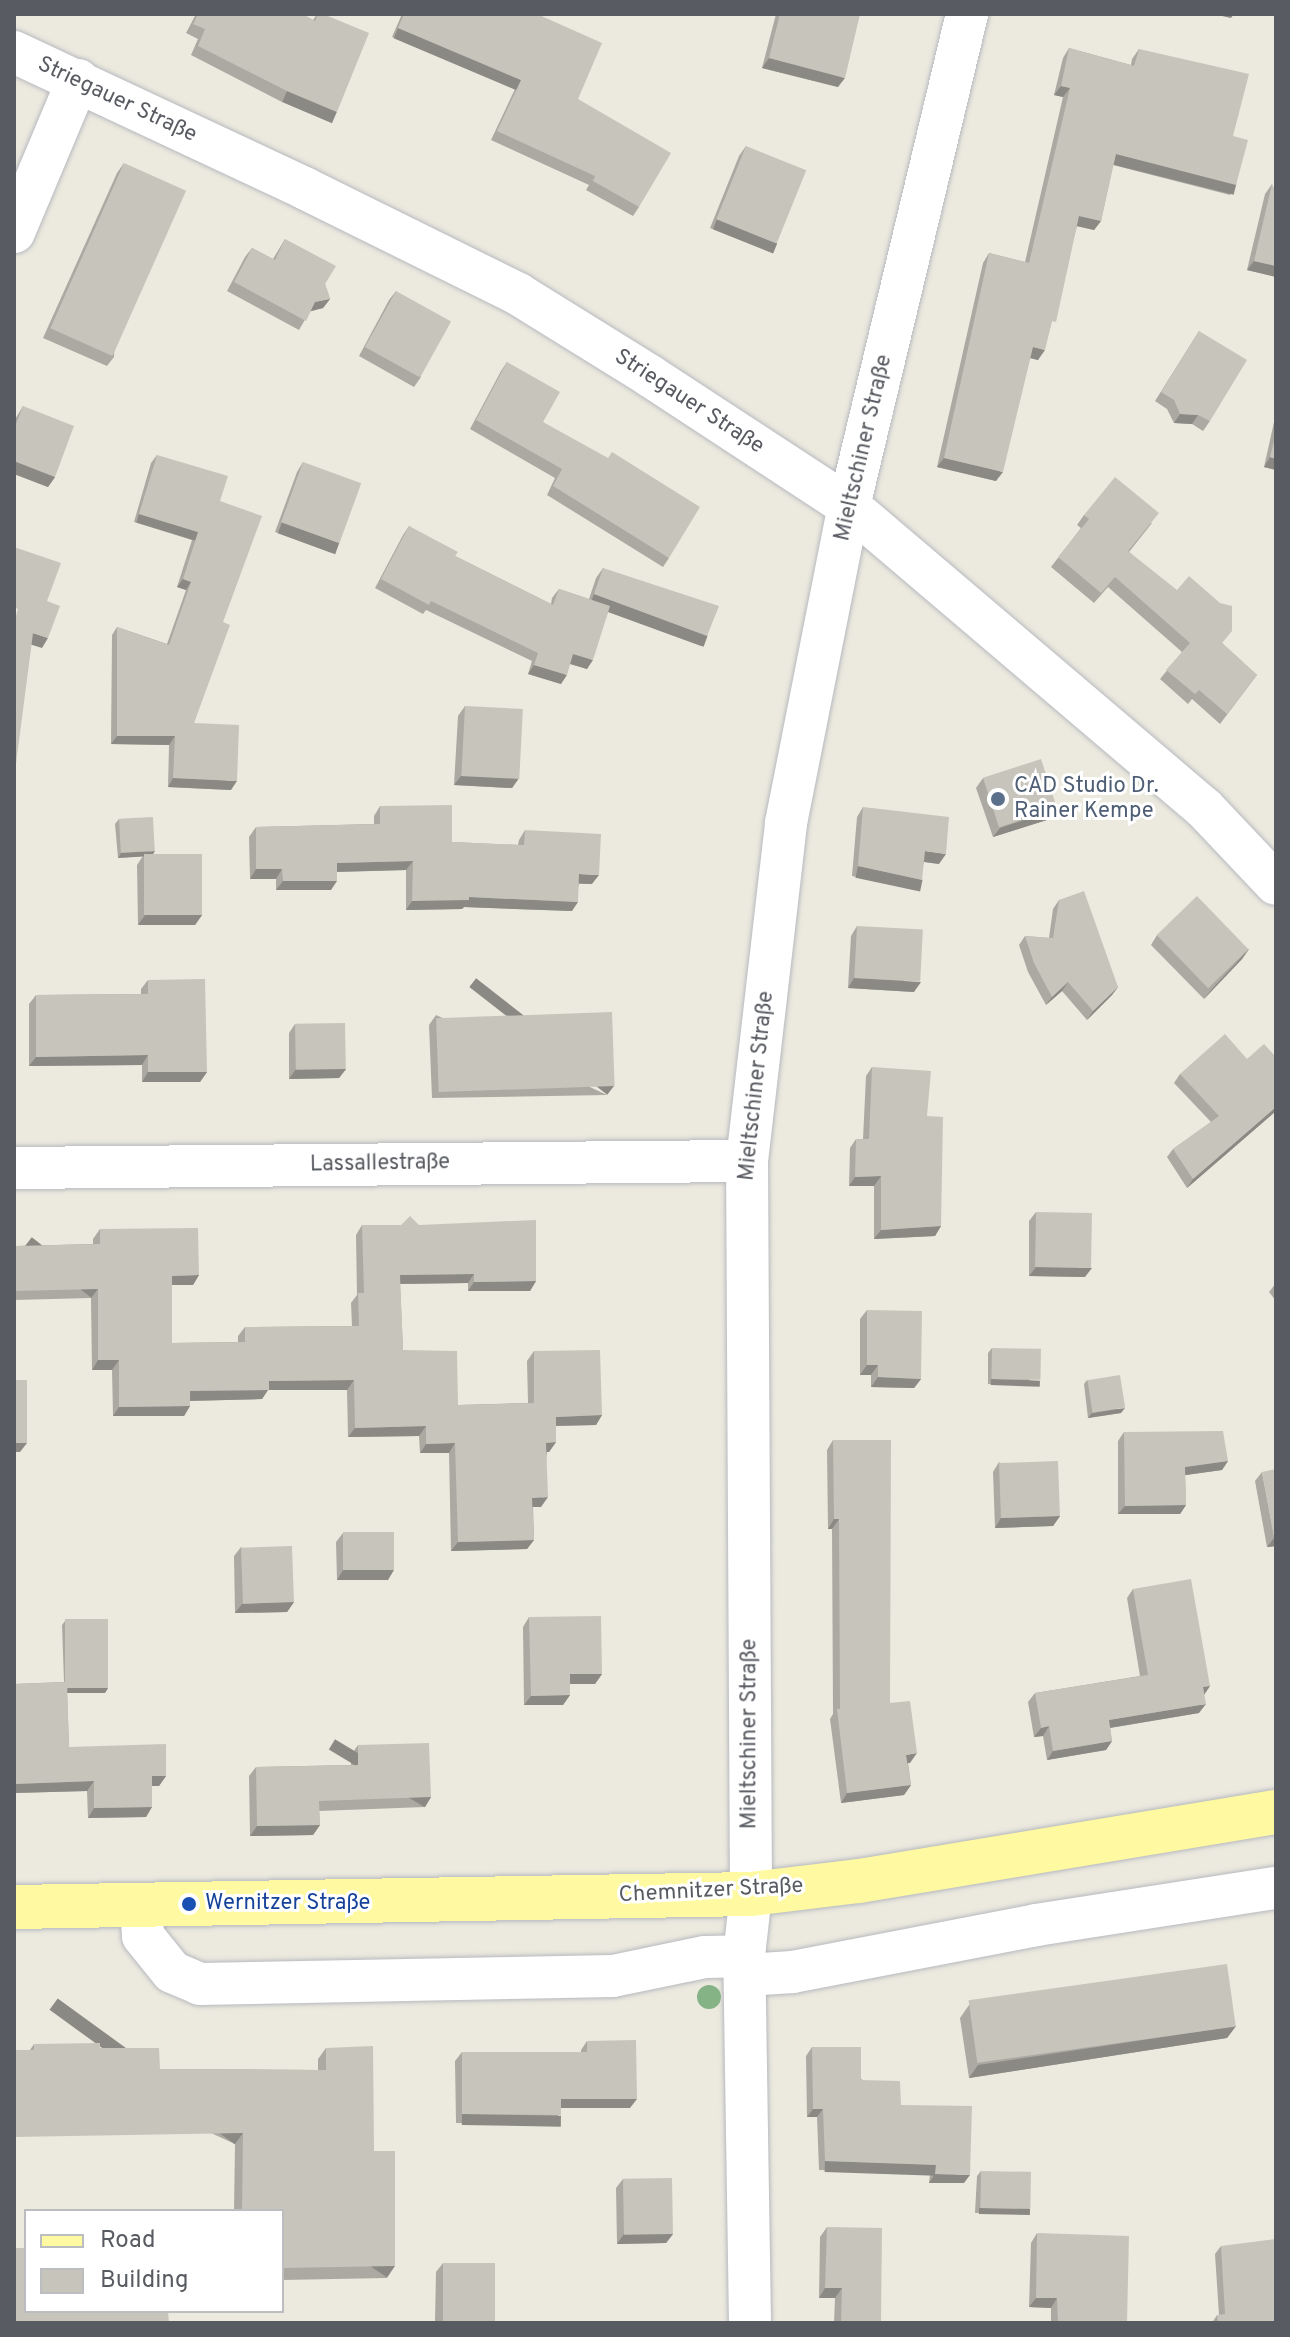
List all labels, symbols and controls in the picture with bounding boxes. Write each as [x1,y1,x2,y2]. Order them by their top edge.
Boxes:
street label: Striegauer Straße [33,52,201,148]
street label: Striegauer Straße [609,344,769,460]
street label: Mieltschiner Straße [830,352,898,544]
place label: CAD Studio Dr. Rainer Kempe [1014,773,1159,824]
marker: CAD Studio Dr. Rainer Kempe [989,790,1007,808]
street label: Mieltschiner Straße [734,990,780,1182]
street label: Lassallestraße [310,1150,450,1178]
street label: Mieltschiner Straße [737,1639,763,1829]
street label: Chemnitzer Straße [618,1873,804,1909]
place label: Wernitzer Straße [205,1891,370,1917]
marker: Wernitzer Straße [180,1895,198,1913]
legend [24,2209,284,2313]
text: Road [100,2226,156,2256]
text: Building [100,2266,189,2296]

